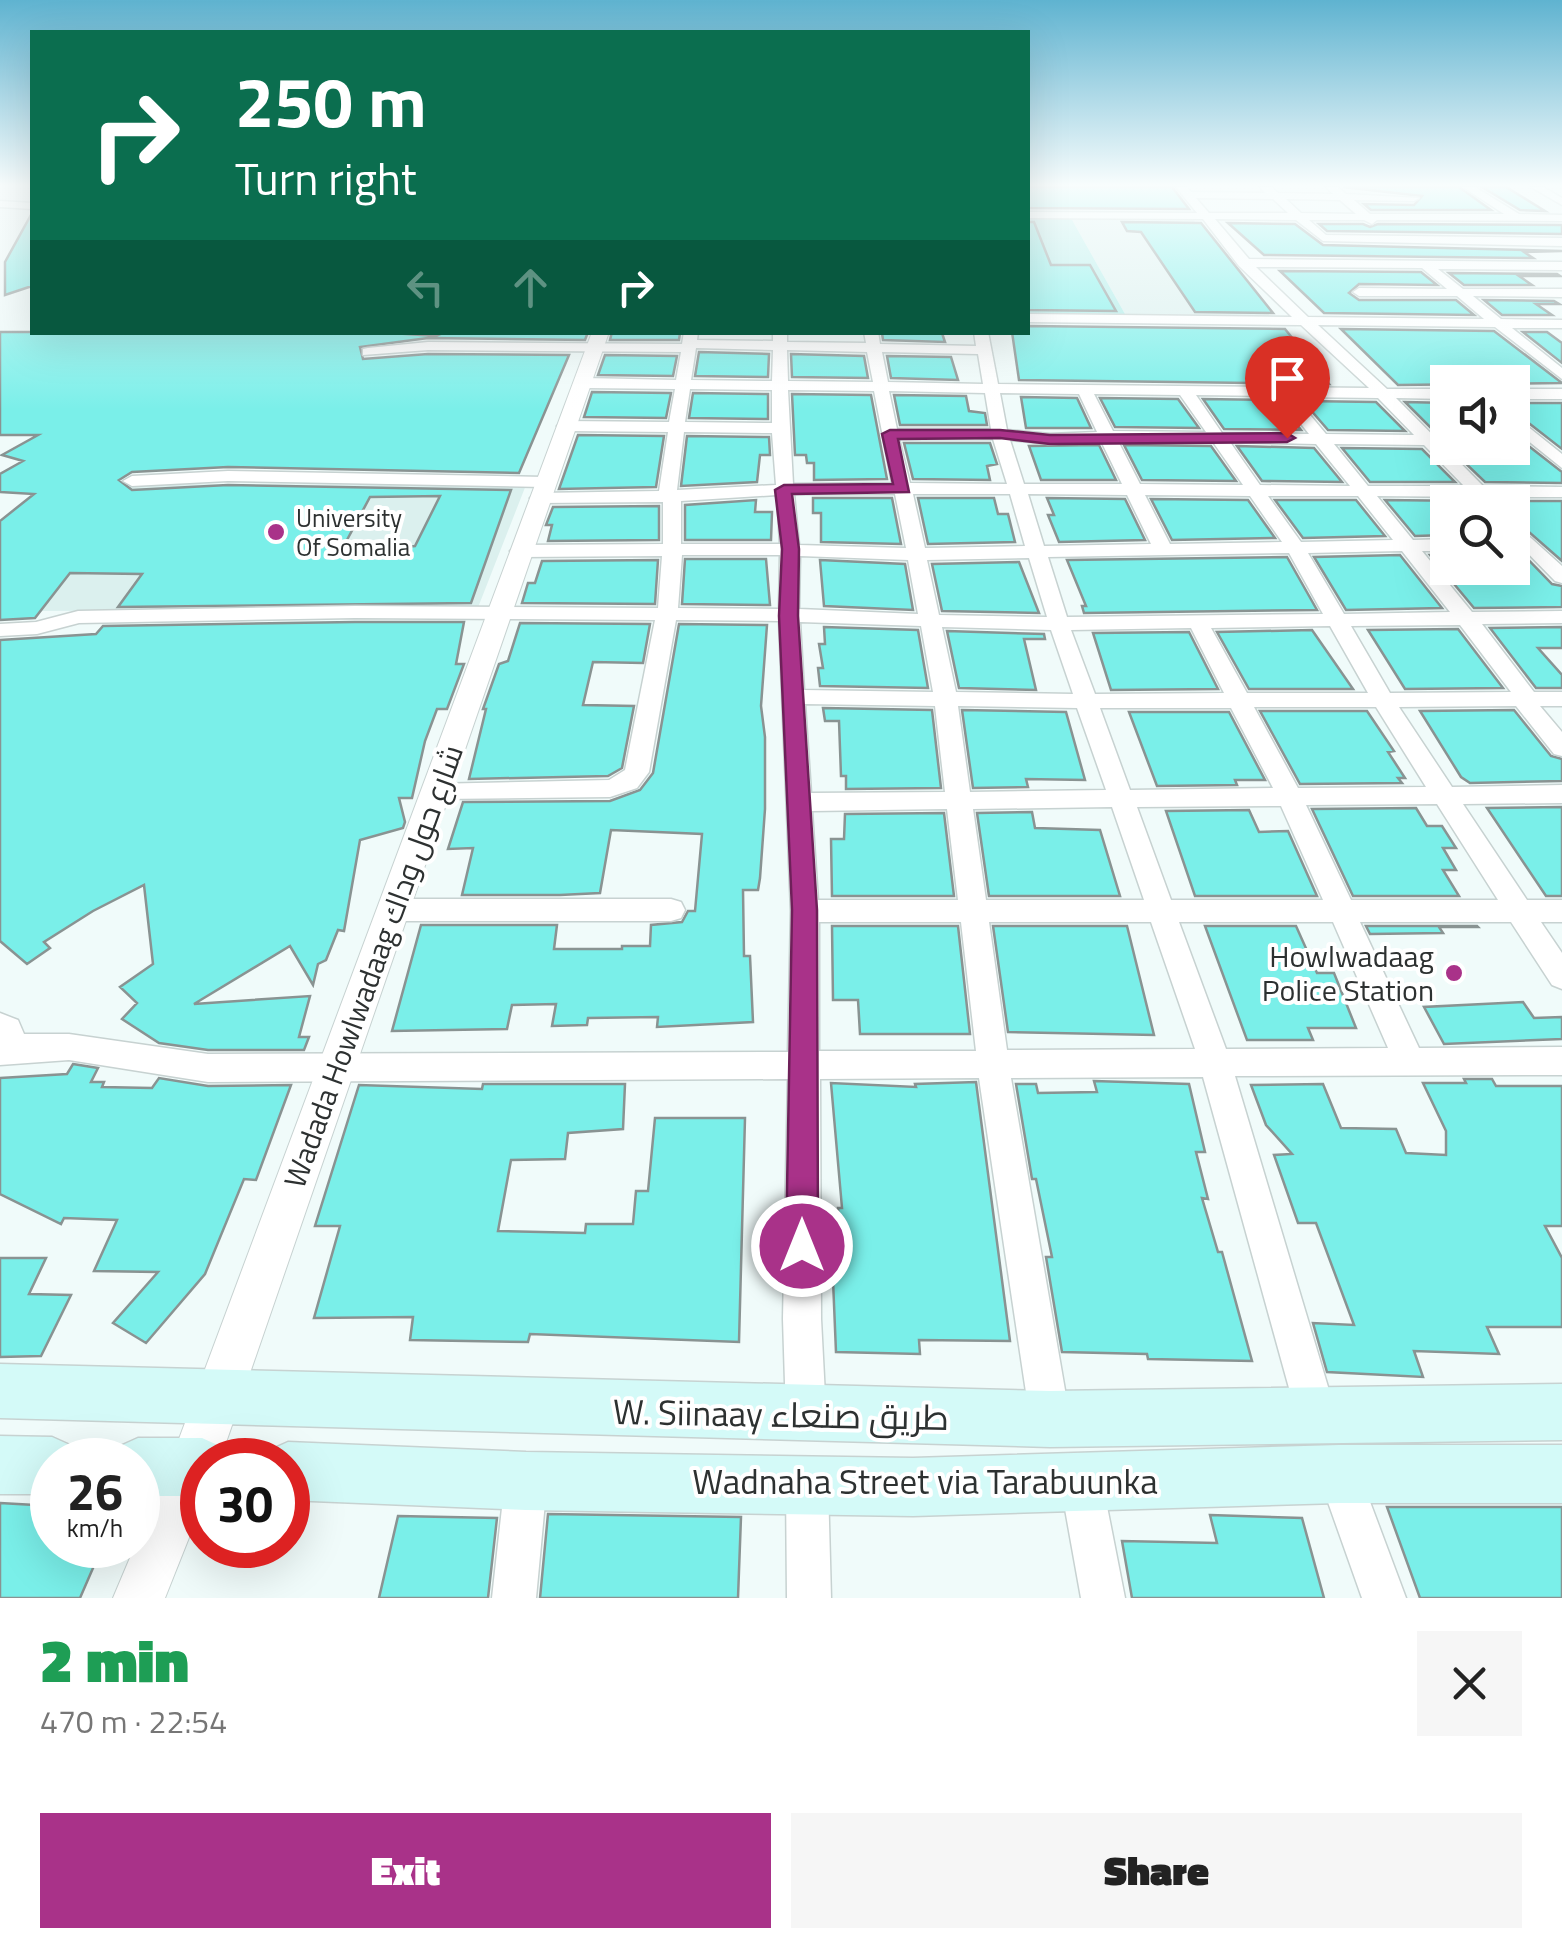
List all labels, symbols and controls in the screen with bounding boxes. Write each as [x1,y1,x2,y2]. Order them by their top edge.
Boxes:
text: 250 m [235,48,427,154]
icon: right [70,70,200,200]
text: Turn right [235,144,417,212]
icon: left [398,260,453,315]
icon: ahead [503,260,558,315]
icon: right [608,260,663,315]
pin [1245,336,1330,439]
icon: arrive [1260,351,1315,406]
map controls [1430,365,1530,585]
button: sound [1430,365,1530,465]
button: search [1430,485,1530,585]
place label: University Of Somalia [296,499,411,566]
marker: University Of Somalia [265,521,287,543]
street label: Wadada Howlwadaag شارع حول وداك [271,738,475,1194]
place label: Howlwadaag Police Station [1262,933,1434,1013]
marker: Howlwadaag Police Station [1443,962,1465,984]
position arrow [750,1194,854,1298]
street label: W. Siinaay طريق صنعاء [613,1384,949,1444]
speed limit sign: 30 [180,1438,310,1568]
text: 26 [67,1453,123,1529]
street label: Wadnaha Street via Tarabuunka [692,1454,1158,1508]
text: km/h [67,1509,123,1547]
text: 2 min [40,1614,189,1705]
button: close [1417,1631,1522,1736]
text: 470 m · 22:54 [40,1697,227,1745]
button: Exit [40,1813,771,1928]
button: Share [791,1813,1522,1928]

